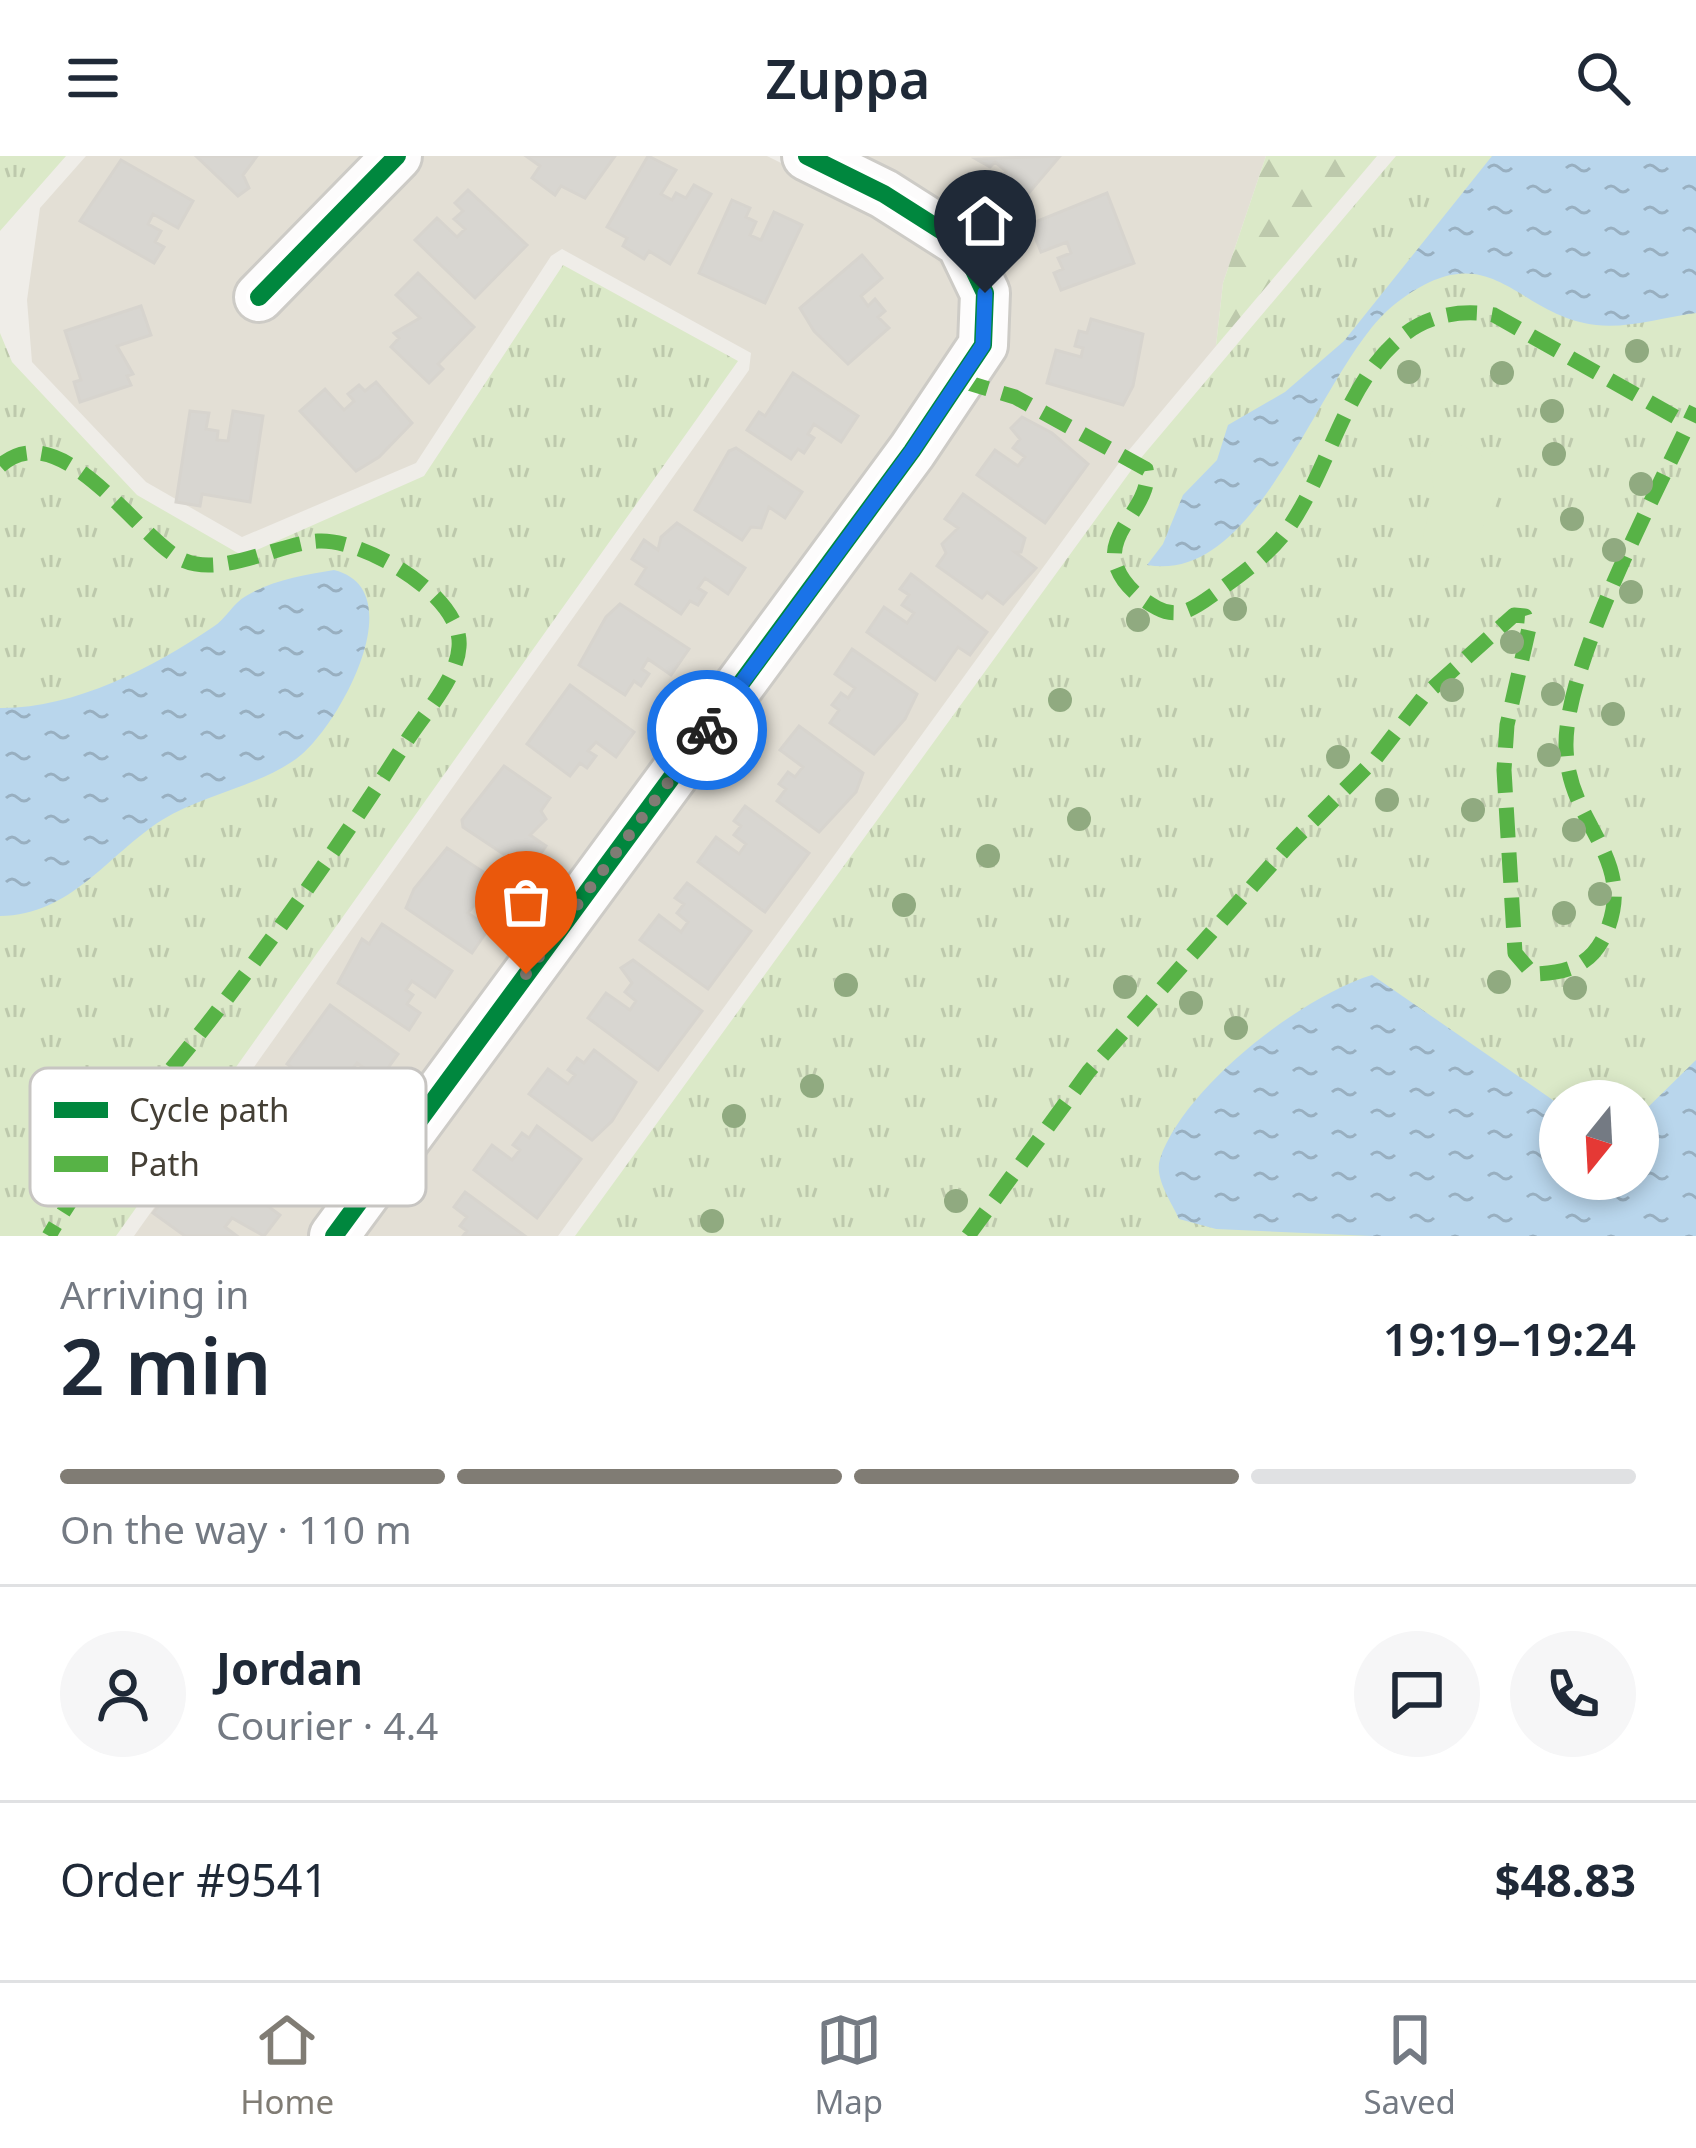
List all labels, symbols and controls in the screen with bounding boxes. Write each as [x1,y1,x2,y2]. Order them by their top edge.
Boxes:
text: Zuppa [766,41,930,115]
icon: menu [60,45,126,111]
icon: search [1570,45,1636,111]
pin [934,170,1036,293]
icon: home [952,188,1018,254]
courier [647,670,767,790]
icon: bike [674,697,740,763]
pin [475,851,577,974]
icon: bag [493,869,559,935]
legend [30,1068,426,1206]
north arrow [1539,1080,1659,1200]
map controls [1539,1080,1659,1200]
text: Cycle path [129,1087,289,1132]
text: Path [129,1141,200,1186]
text: Arriving in [60,1267,249,1320]
text: 19:19–19:24 [1383,1308,1636,1369]
text: 2 min [60,1312,272,1418]
text: On the way · 110 m [60,1502,412,1555]
button: person [60,1631,186,1757]
button: chat [1354,1631,1480,1757]
button: phone [1510,1631,1636,1757]
text: Jordan [216,1637,363,1698]
text: Courier · 4.4 [216,1698,438,1751]
text: Order #9541 [60,1849,328,1910]
text: $48.83 [1495,1849,1636,1910]
tab: Home [240,2007,334,2124]
tab: Map [814,2007,883,2124]
tab: Saved [1364,2007,1456,2124]

